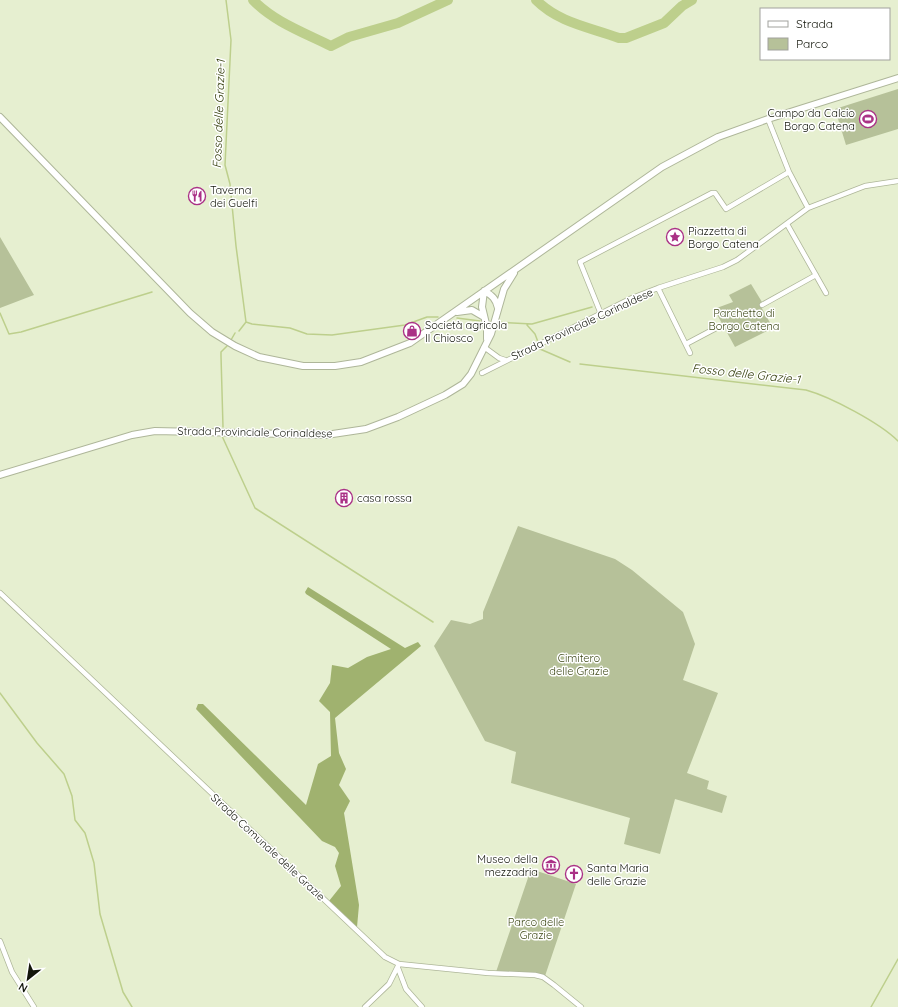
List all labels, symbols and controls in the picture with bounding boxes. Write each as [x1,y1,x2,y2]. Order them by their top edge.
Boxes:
legend [760,8,890,60]
text: Strada [796,16,833,31]
text: Parco [796,36,828,51]
water label: Fosso delle Grazie-1 [209,58,228,169]
place label: Campo da Calcio Borgo Catena [768,106,855,133]
sports icon: Campo da Calcio Borgo Catena [858,109,878,129]
place label: Taverna dei Guelfi [210,183,257,210]
restaurant icon: Taverna dei Guelfi [187,186,207,206]
place label: Piazzetta di Borgo Catena [688,224,759,251]
place icon: Piazzetta di Borgo Catena [665,227,685,247]
street label: Strada Provinciale Corinaldese [509,285,655,363]
park label: Parchetto di Borgo Catena [709,306,779,333]
place label: Società agricola Il Chiosco [425,318,507,345]
shop icon: Società agricola Il Chiosco [402,321,422,341]
water label: Fosso delle Grazie-1 [691,360,803,387]
street label: Strada Provinciale Corinaldese [177,424,333,440]
building icon: casa rossa [334,488,354,508]
place label: casa rossa [357,491,412,505]
park label: Cimitero delle Grazie [549,651,609,678]
street label: Strada Comunale delle Grazie [208,790,328,904]
place label: Museo della mezzadria [477,852,538,879]
museum icon: Museo della mezzadria [541,855,561,875]
place label: Santa Maria delle Grazie [587,861,649,888]
church icon: Santa Maria delle Grazie [564,864,584,884]
park label: Parco delle Grazie [508,915,564,942]
north arrow [8,959,48,999]
text: N [16,980,30,996]

